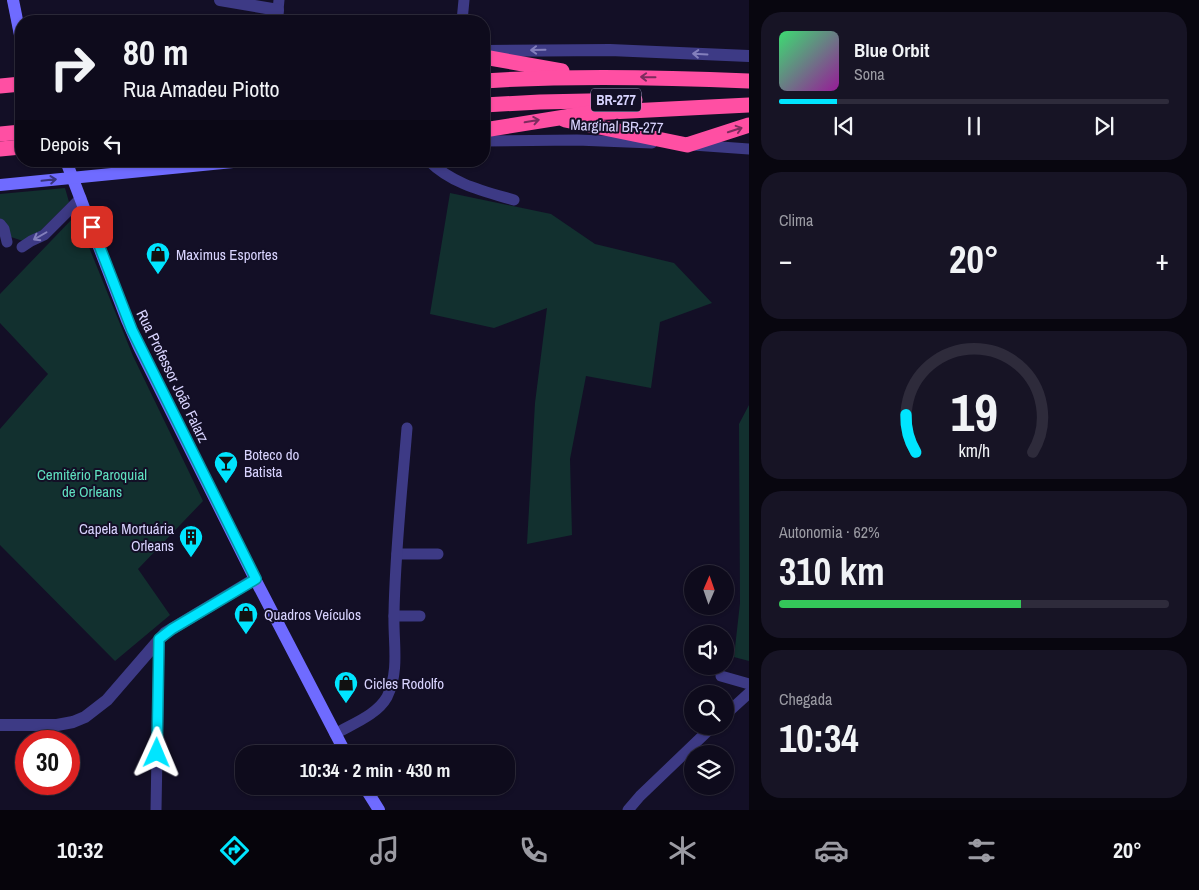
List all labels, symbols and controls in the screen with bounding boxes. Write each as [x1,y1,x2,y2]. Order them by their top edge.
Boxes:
text: 80 m [123,29,188,76]
icon: right [40,35,105,100]
text: Blue Orbit [854,37,929,63]
one-way arrow [530,45,546,55]
one-way arrow [693,49,709,58]
text: Sona [854,63,885,85]
one-way arrow [640,72,656,82]
text: Rua Amadeu Piotto [123,74,279,104]
road number: BR-277 [591,88,641,112]
icon: previous [830,112,858,140]
icon: pause [960,112,988,140]
icon: next [1090,112,1118,140]
street label: Marginal BR-277 [570,114,664,138]
one-way arrow [523,116,539,126]
one-way arrow [726,124,742,134]
icon: left [99,130,127,158]
text: Depois [40,131,89,157]
one-way arrow [40,175,56,185]
pin [71,206,113,248]
text: Clima [779,209,813,231]
icon: arrive [78,213,106,241]
one-way arrow [32,231,47,241]
text: 20° [949,234,999,285]
shop icon: Maximus Esportes [145,241,171,275]
text: − [779,241,792,279]
text: + [1156,241,1169,279]
place label: Maximus Esportes [176,244,278,265]
street label: Rua Professor João Falarz [132,306,214,446]
text: 19 [950,377,998,447]
text: km/h [958,439,990,463]
place label: Boteco do Batista [244,444,300,482]
bar icon: Boteco do Batista [213,450,239,484]
park label: Cemitério Paroquial de Orleans [37,464,147,502]
place label: Capela Mortuária Orleans [79,518,174,556]
text: Autonomia · 62% [779,521,880,543]
building icon: Capela Mortuária Orleans [178,524,204,558]
text: 310 km [779,546,885,597]
north arrow [684,565,734,615]
map controls [684,565,734,795]
shop icon: Quadros Veículos [233,601,259,635]
place label: Quadros Veículos [264,604,361,625]
button: sound [684,625,734,675]
shop icon: Cicles Rodolfo [333,670,359,704]
place label: Cicles Rodolfo [364,673,444,694]
button: search [684,685,734,735]
text: Chegada [779,688,832,710]
text: 10:34 [779,713,859,764]
position arrow [130,726,182,778]
speed limit sign: 30 [15,730,80,795]
button: layers [684,745,734,795]
text: 10:34 · 2 min · 430 m [300,757,450,783]
icon: directions [217,833,252,868]
icon: music [367,833,402,868]
icon: phone [516,833,551,868]
icon: climate [665,833,700,868]
icon: car [814,833,849,868]
icon: filters [964,833,999,868]
text: 10:32 [57,835,103,865]
text: 20° [1113,835,1142,865]

